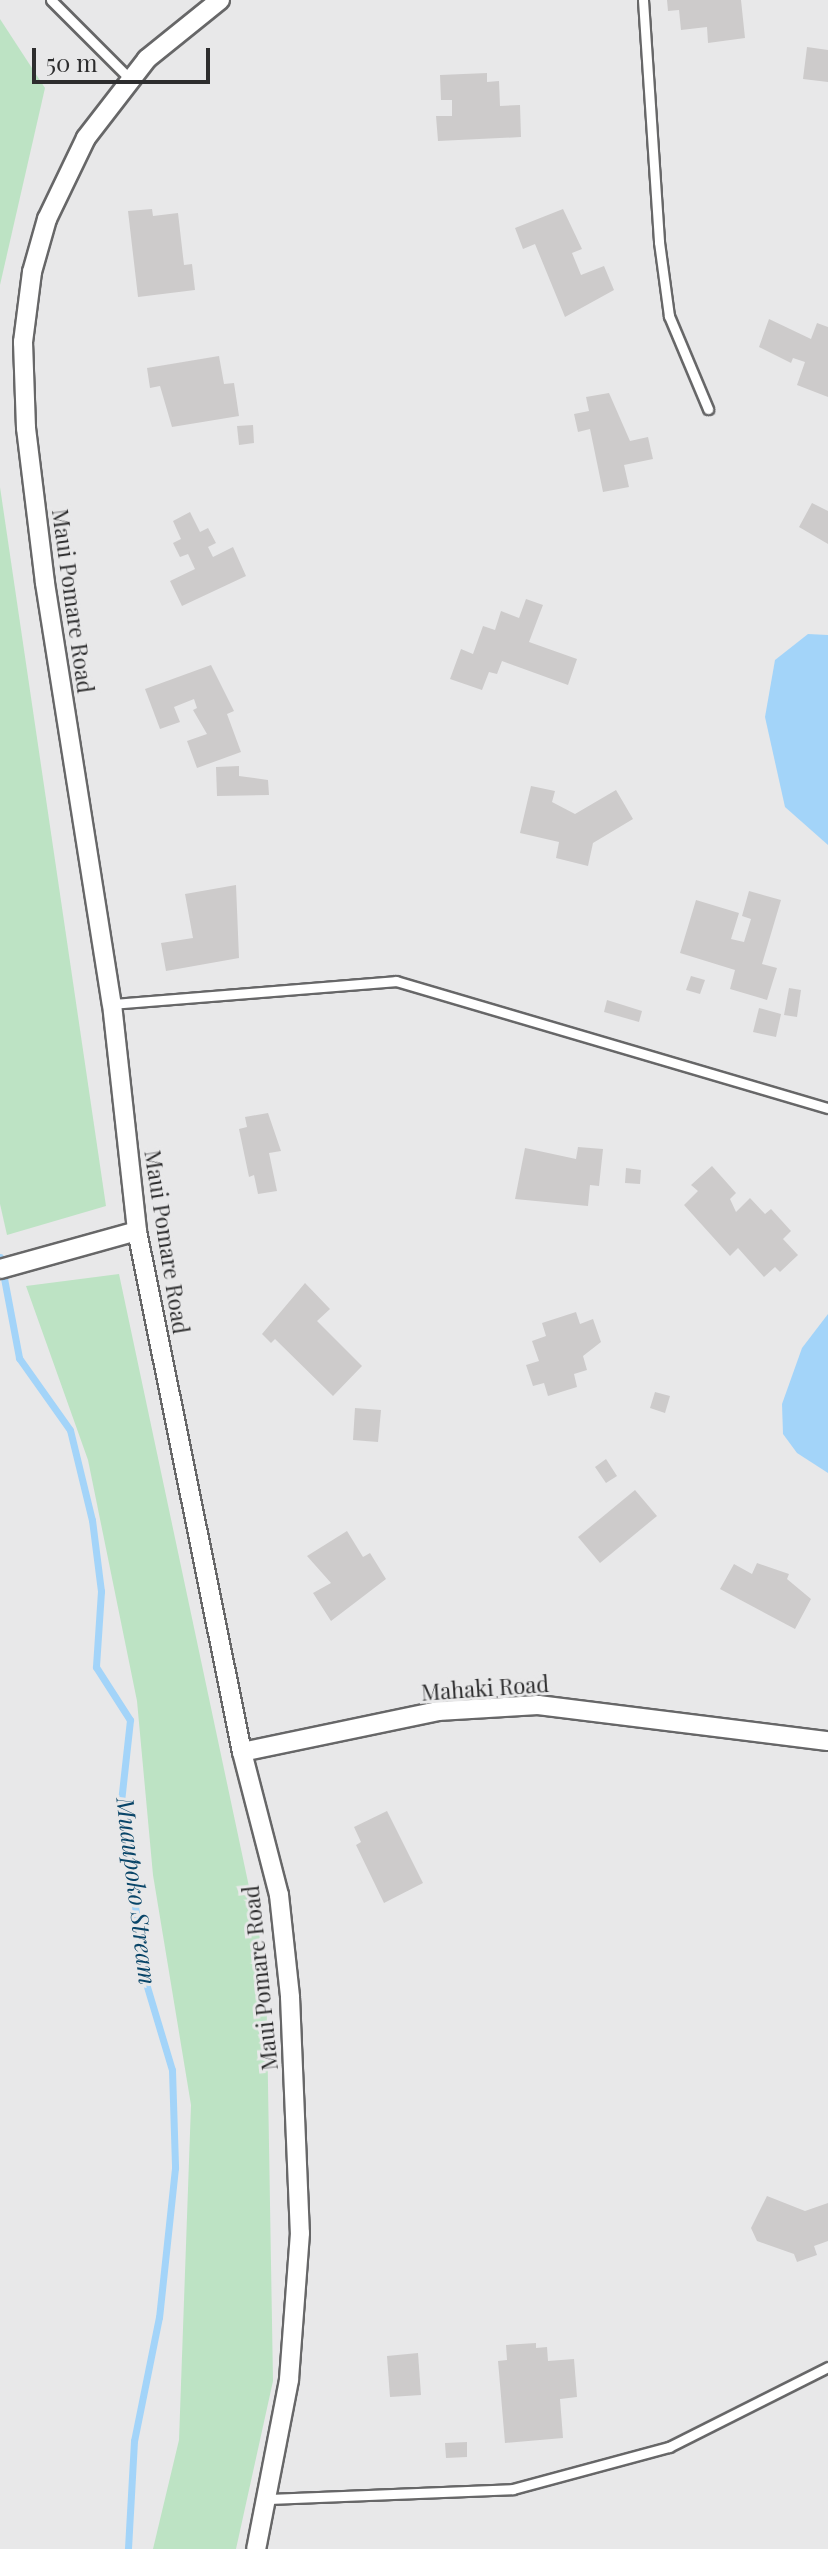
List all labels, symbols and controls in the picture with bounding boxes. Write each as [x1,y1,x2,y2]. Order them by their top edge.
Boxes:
scale bar [36,32,214,82]
text: 50 m [46,46,98,78]
street label: Maui Pomare Road [47,507,99,695]
street label: Maui Pomare Road [139,1148,195,1336]
street label: Mahaki Road [420,1670,550,1706]
water label: Muaupoko Stream [111,1796,163,1986]
street label: Maui Pomare Road [237,1884,283,2072]

